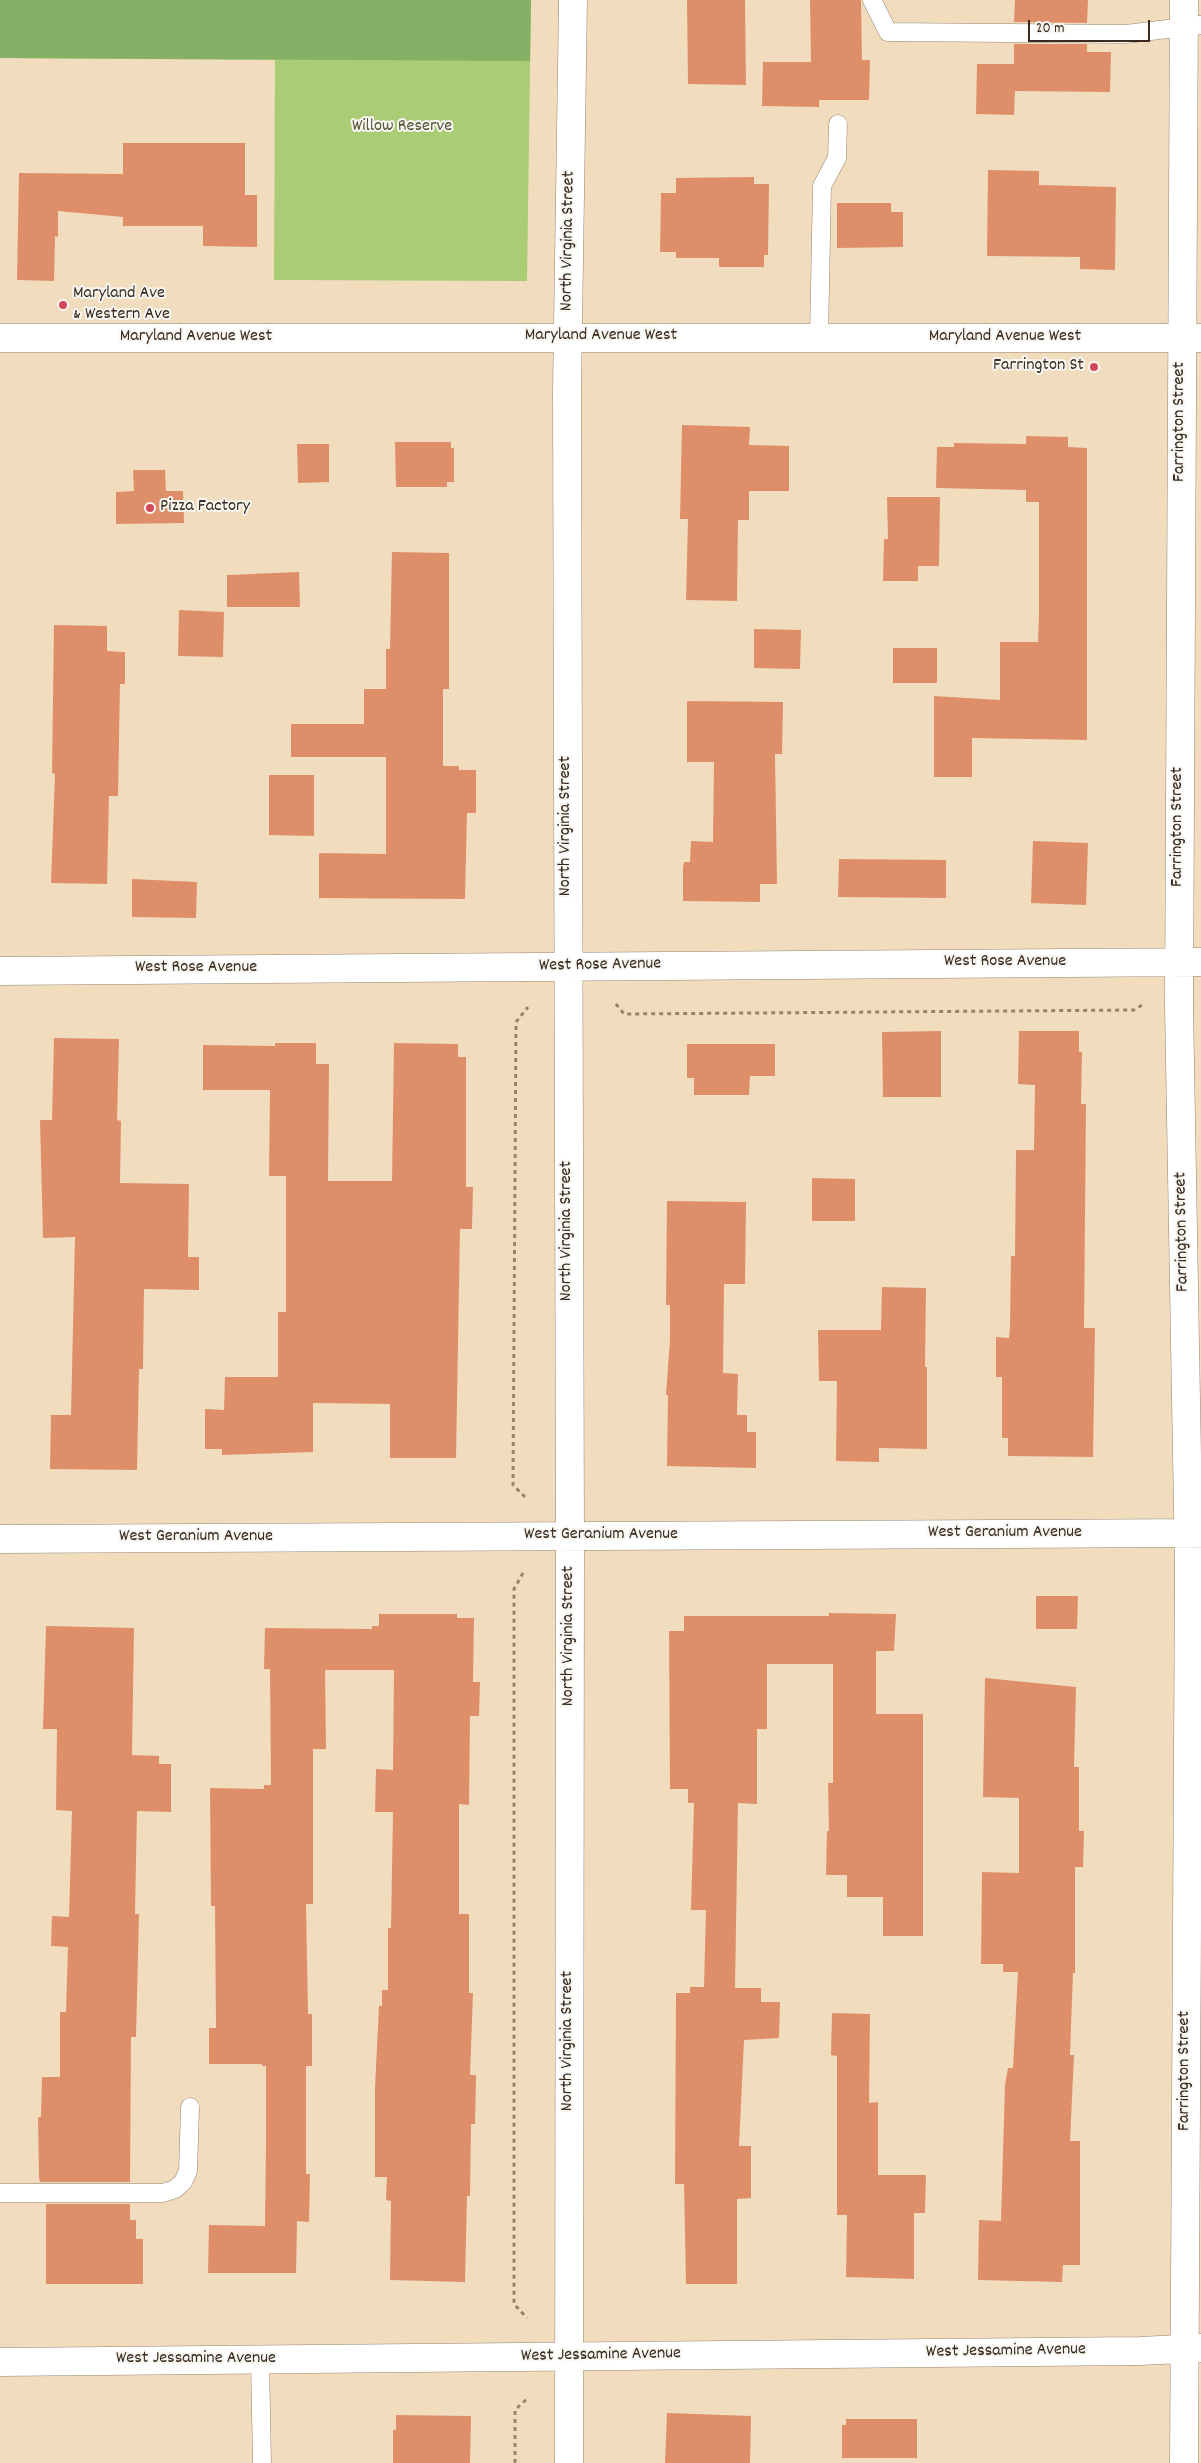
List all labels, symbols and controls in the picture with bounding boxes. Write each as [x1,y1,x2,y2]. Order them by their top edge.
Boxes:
scale bar [1031,10,1154,42]
text: 20 m [1036,18,1064,40]
park label: Willow Reserve [352,117,452,139]
street label: North Virginia Street [557,171,581,311]
place label: Maryland Ave & Western Ave [73,284,170,326]
marker: Maryland Ave & Western Ave [57,299,69,311]
street label: Maryland Avenue West [525,326,677,348]
street label: Maryland Avenue West [120,327,272,349]
street label: Maryland Avenue West [929,327,1081,349]
place label: Farrington St [993,356,1084,378]
marker: Farrington St [1088,361,1100,373]
street label: Farrington Street [1170,362,1192,482]
place label: Pizza Factory [160,497,250,519]
marker: Pizza Factory [144,502,156,514]
street label: North Virginia Street [556,756,578,896]
street label: Farrington Street [1168,767,1190,887]
street label: West Rose Avenue [944,952,1066,974]
street label: West Rose Avenue [539,954,661,978]
street label: West Rose Avenue [135,958,257,980]
street label: North Virginia Street [557,1161,579,1301]
street label: Farrington Street [1171,1172,1195,1292]
street label: West Geranium Avenue [928,1523,1082,1545]
street label: West Geranium Avenue [524,1525,678,1547]
street label: West Geranium Avenue [119,1527,273,1549]
street label: North Virginia Street [559,1566,581,1706]
street label: North Virginia Street [558,1971,580,2111]
street label: Farrington Street [1175,2011,1197,2131]
street label: West Jessamine Avenue [926,2340,1086,2364]
street label: West Jessamine Avenue [521,2344,681,2368]
street label: West Jessamine Avenue [116,2349,276,2371]

